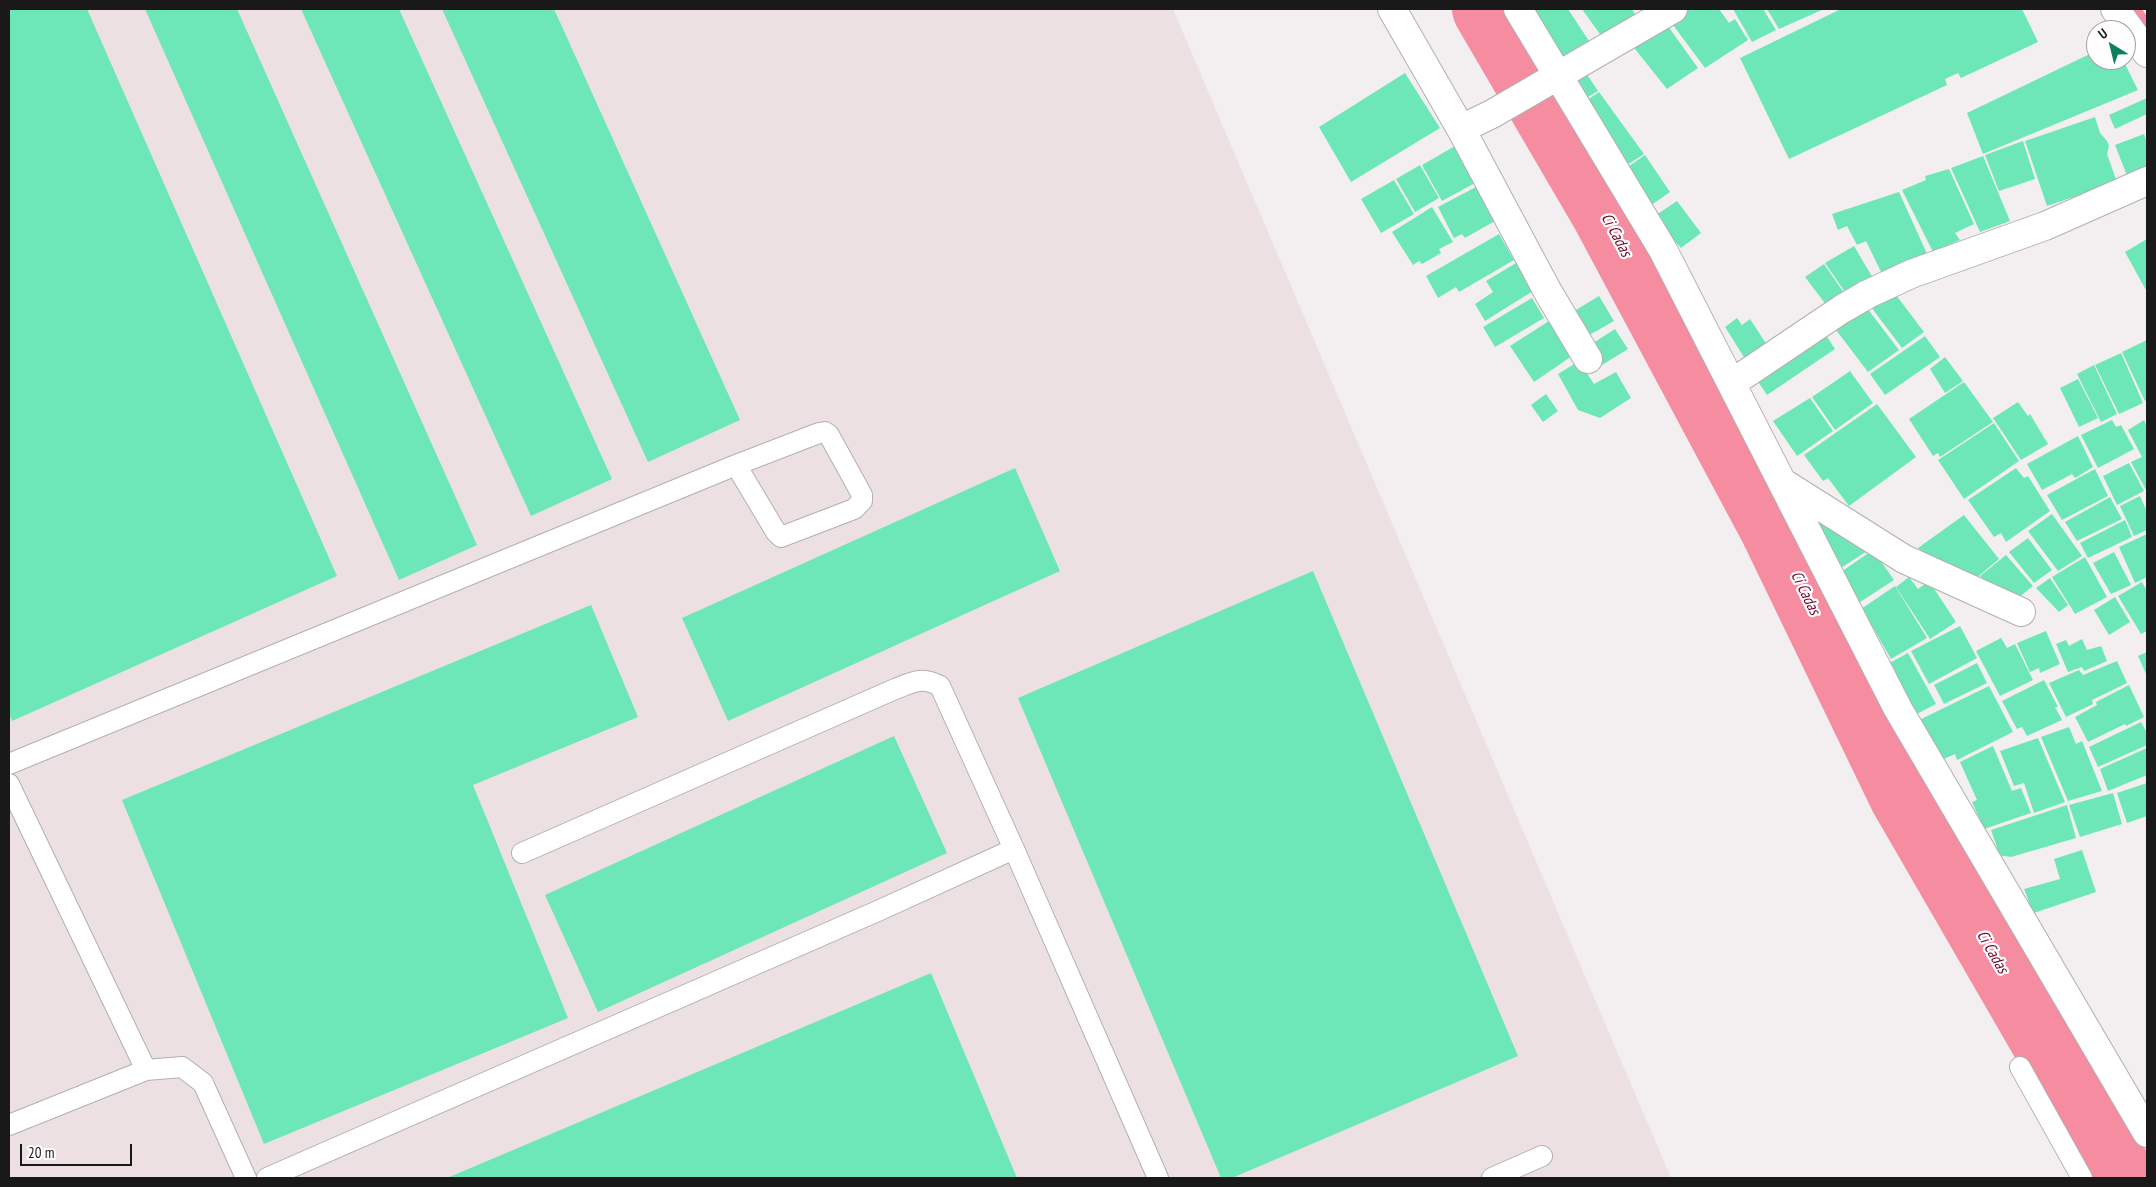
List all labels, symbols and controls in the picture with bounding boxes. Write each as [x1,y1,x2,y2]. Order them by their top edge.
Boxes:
north arrow [2086,20,2136,70]
text: U [2095,24,2111,43]
water label: Ci Cadas [1597,210,1635,260]
water label: Ci Cadas [1786,568,1824,618]
water label: Ci Cadas [1972,927,2012,977]
scale bar [22,1134,135,1166]
text: 20 m [28,1143,54,1162]

